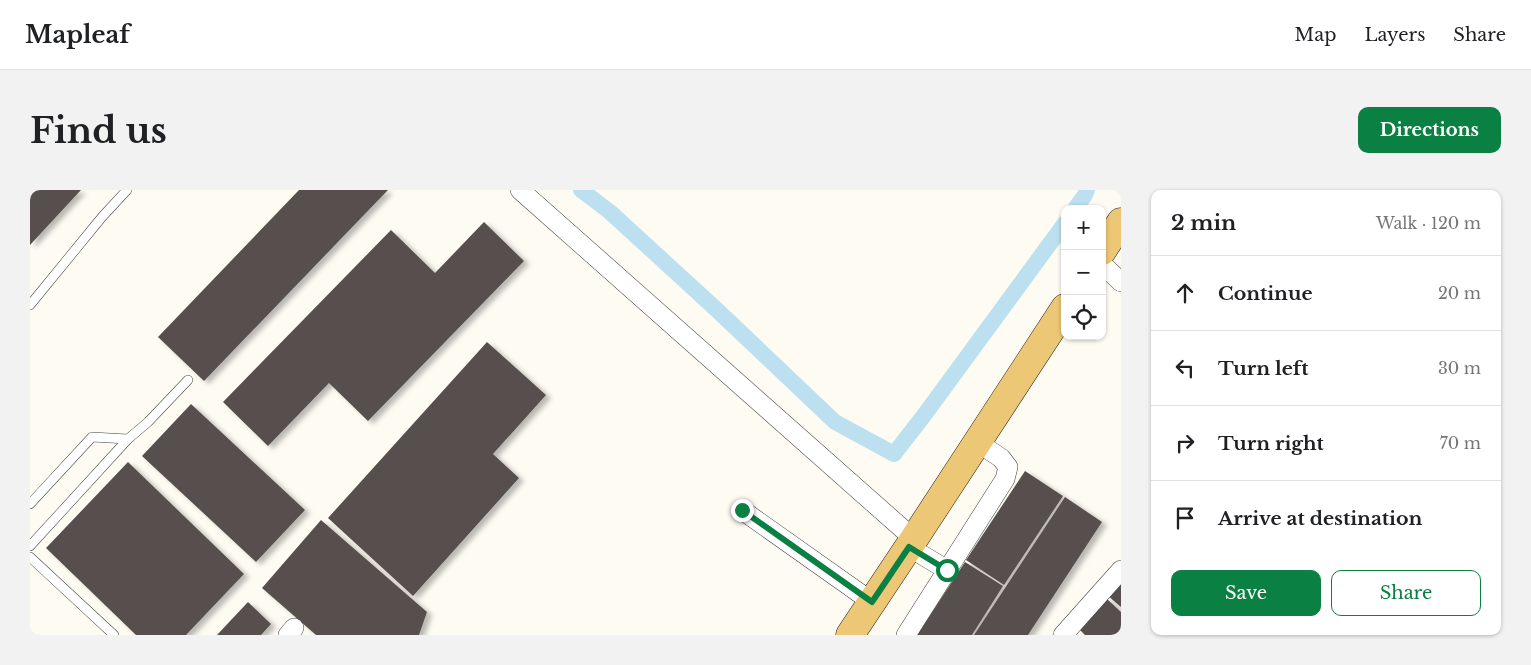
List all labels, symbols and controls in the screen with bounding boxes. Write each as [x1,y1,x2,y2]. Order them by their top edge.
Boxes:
text: Mapleaf [25,20,130,49]
text: Map [1295,24,1336,46]
text: Layers [1364,24,1425,46]
text: Share [1453,24,1506,46]
button: Directions [1358,107,1501,153]
text: Find us [30,109,167,152]
map controls [1061,205,1106,340]
button: + [1061,205,1106,250]
text: 2 min [1171,210,1236,236]
text: Walk · 120 m [1376,213,1481,233]
button: − [1061,250,1106,295]
icon: ahead [1171,279,1199,307]
text: Continue [1218,282,1313,305]
text: 20 m [1438,283,1481,303]
button: locate [1061,295,1106,340]
icon: left [1171,354,1199,382]
text: Turn left [1218,357,1309,380]
text: 30 m [1438,358,1481,378]
icon: right [1171,429,1199,457]
text: Turn right [1218,432,1324,455]
text: 70 m [1440,433,1481,453]
route end [731,499,754,522]
icon: arrive [1171,504,1199,532]
text: Arrive at destination [1218,507,1422,530]
route start [936,559,959,582]
button: Save [1171,570,1321,616]
button: Share [1331,570,1481,616]

